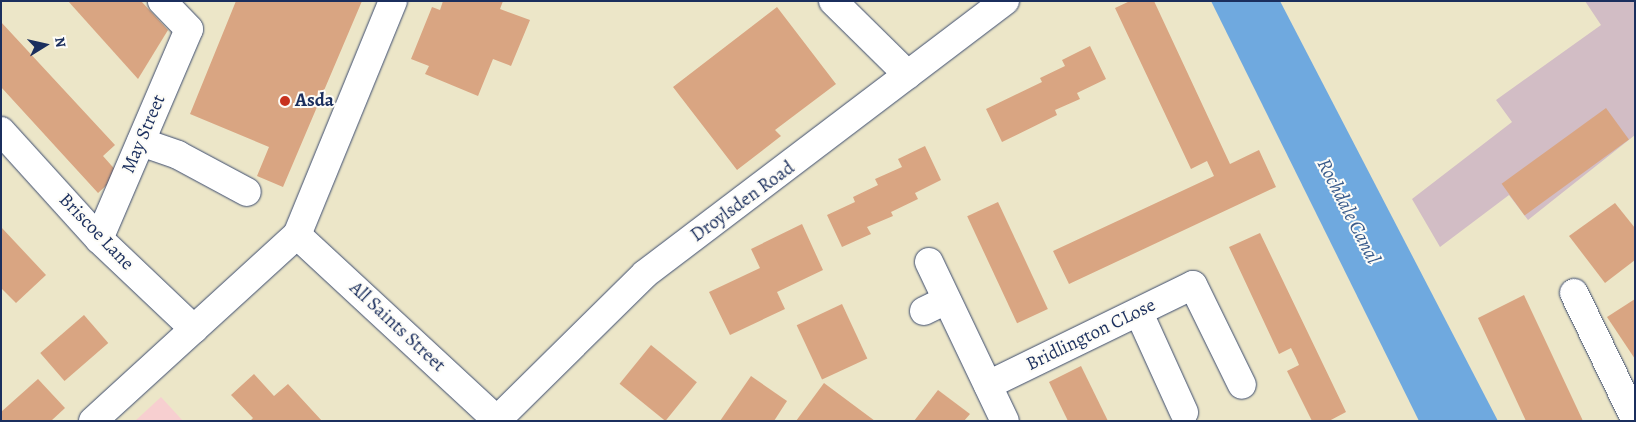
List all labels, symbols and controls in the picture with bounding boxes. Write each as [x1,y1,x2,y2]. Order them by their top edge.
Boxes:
north arrow [20,20,70,70]
text: N [50,36,71,49]
place label: Asda [295,90,334,112]
street label: May Street [117,91,171,177]
marker: Asda [279,95,291,107]
water label: Rochdale Canal [1312,154,1386,268]
street label: Droylsden Road [687,157,799,247]
street label: Briscoe Lane [54,189,138,275]
street label: All Saints Street [344,277,450,377]
street label: Bridlington CLose [1023,294,1159,376]

